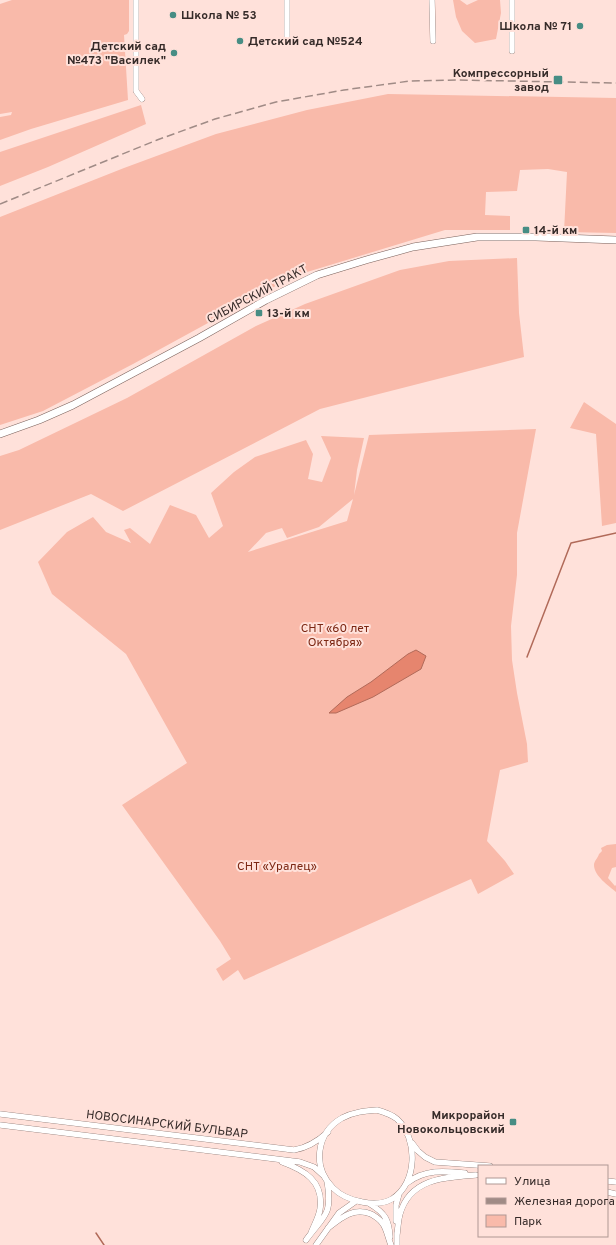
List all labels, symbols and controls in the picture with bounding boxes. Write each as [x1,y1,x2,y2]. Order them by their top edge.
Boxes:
place label: Школа № 53 [181,8,257,24]
marker: Школа № 53 [168,10,178,20]
place label: Школа № 71 [499,19,572,35]
marker: Школа № 71 [575,21,585,31]
place label: Детский сад №524 [248,34,363,50]
marker: Детский сад №524 [235,36,245,46]
place label: Детский сад №473 "Василек" [67,39,166,69]
marker: Детский сад №473 "Василек" [169,48,179,58]
place label: Компрессорный завод [453,66,549,96]
marker: Компрессорный завод [552,74,564,86]
place label: 14-й км [534,223,577,239]
marker: 14-й км [521,225,531,235]
street label: СИБИРСКИЙ ТРАКТ [204,262,311,328]
place label: 13-й км [267,306,310,322]
marker: 13-й км [254,308,264,318]
park label: СНТ «60 лет Октября» [301,621,370,651]
park label: СНТ «Уралец» [237,859,317,875]
street label: НОВОСИНАРСКИЙ БУЛЬВАР [85,1107,249,1143]
place label: Микрорайон Новокольцовский [397,1108,505,1138]
marker: Микрорайон Новокольцовский [508,1117,518,1127]
legend [478,1165,608,1237]
text: Улица [514,1174,550,1190]
text: Железная дорога [514,1194,615,1210]
text: Парк [514,1214,542,1230]

